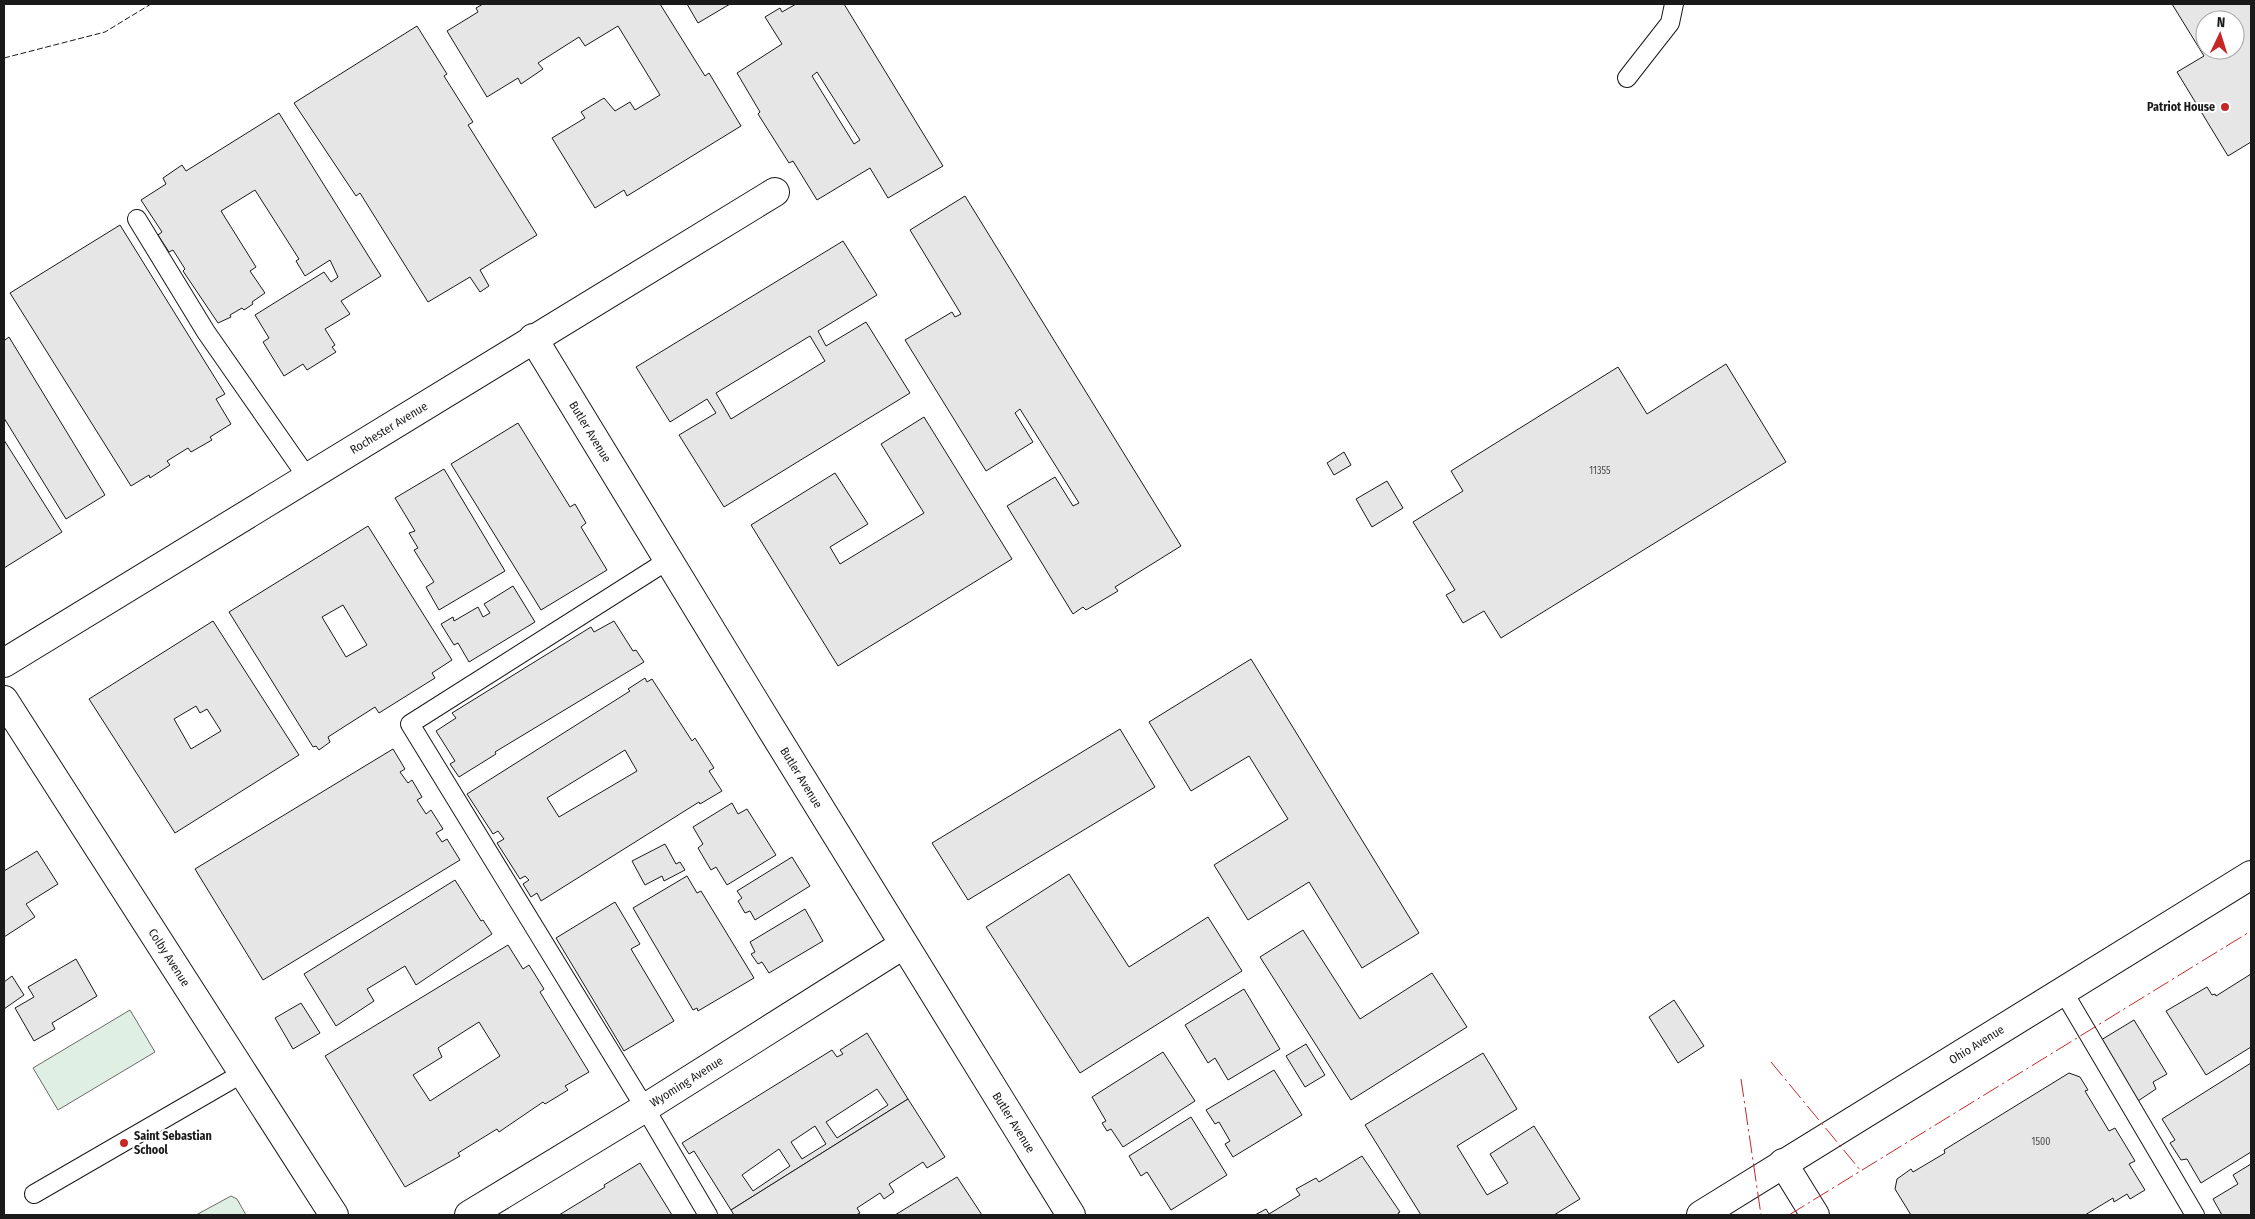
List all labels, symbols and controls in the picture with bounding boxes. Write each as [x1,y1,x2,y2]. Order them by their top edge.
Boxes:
north arrow [2195,10,2245,60]
text: N [2216,14,2226,31]
place label: Patriot House [2147,100,2215,114]
marker: Patriot House [2219,101,2231,113]
street label: Rochester Avenue [348,399,430,457]
street label: Butler Avenue [566,399,614,465]
house number: 11355 [1589,465,1611,477]
street label: Butler Avenue [777,745,825,811]
street label: Colby Avenue [145,926,193,989]
street label: Ohio Avenue [1946,1022,2007,1067]
street label: Wyoming Avenue [647,1053,726,1110]
street label: Butler Avenue [990,1090,1038,1156]
place label: Saint Sebastian School [134,1129,212,1157]
house number: 1500 [2032,1136,2050,1148]
marker: Saint Sebastian School [118,1137,130,1149]

